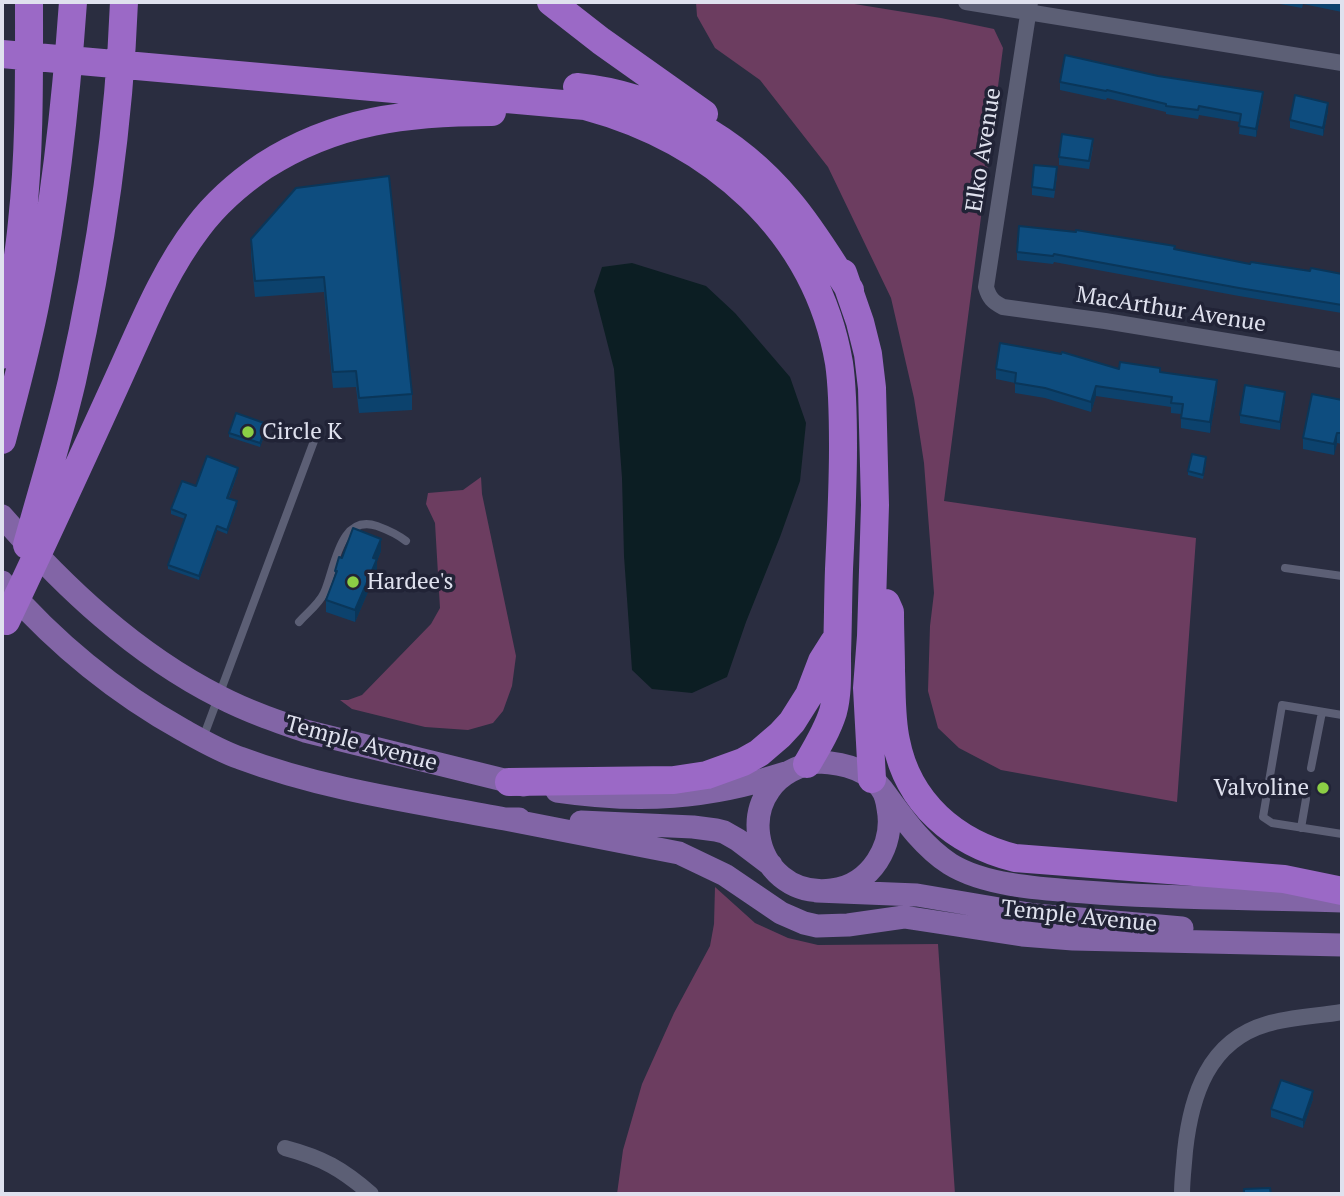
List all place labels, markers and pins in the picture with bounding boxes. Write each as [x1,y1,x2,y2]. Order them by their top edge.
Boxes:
place label: Circle K [262,418,342,446]
marker: Circle K [240,424,256,440]
place label: Hardee's [367,568,454,596]
marker: Hardee's [345,574,361,590]
place label: Valvoline [1214,774,1309,802]
marker: Valvoline [1315,780,1331,796]

